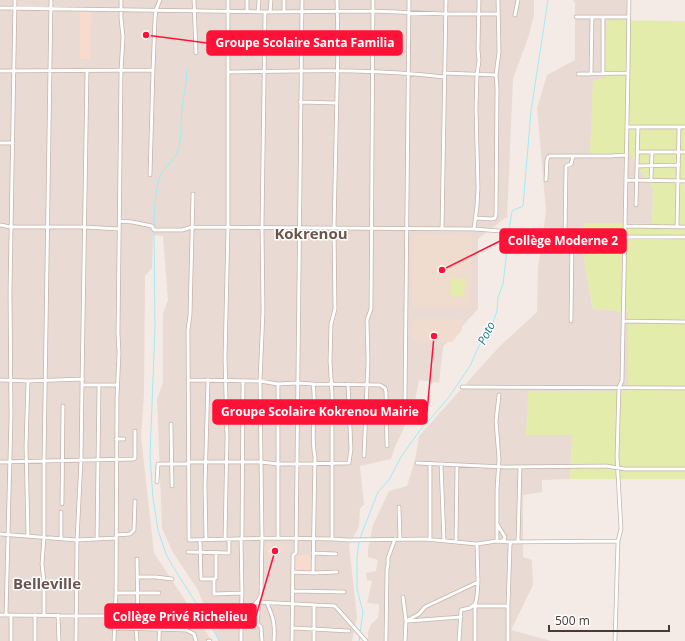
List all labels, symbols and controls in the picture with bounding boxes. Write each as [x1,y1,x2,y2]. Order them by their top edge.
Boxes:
callout: Groupe Scolaire Santa Familia [207,31,402,55]
text: Groupe Scolaire Santa Familia [216,34,394,51]
district label: Kokrenou [274,223,348,243]
callout: Collège Moderne 2 [500,229,626,253]
text: Collège Moderne 2 [508,232,618,249]
water label: Poto [473,318,499,348]
callout: Groupe Scolaire Kokrenou Mairie [213,400,427,424]
text: Groupe Scolaire Kokrenou Mairie [221,403,419,420]
district label: Belleville [13,573,81,593]
callout: Collège Privé Richelieu [105,604,256,628]
scale bar [549,607,669,633]
text: Collège Privé Richelieu [112,608,248,625]
text: 500 m [555,612,590,629]

